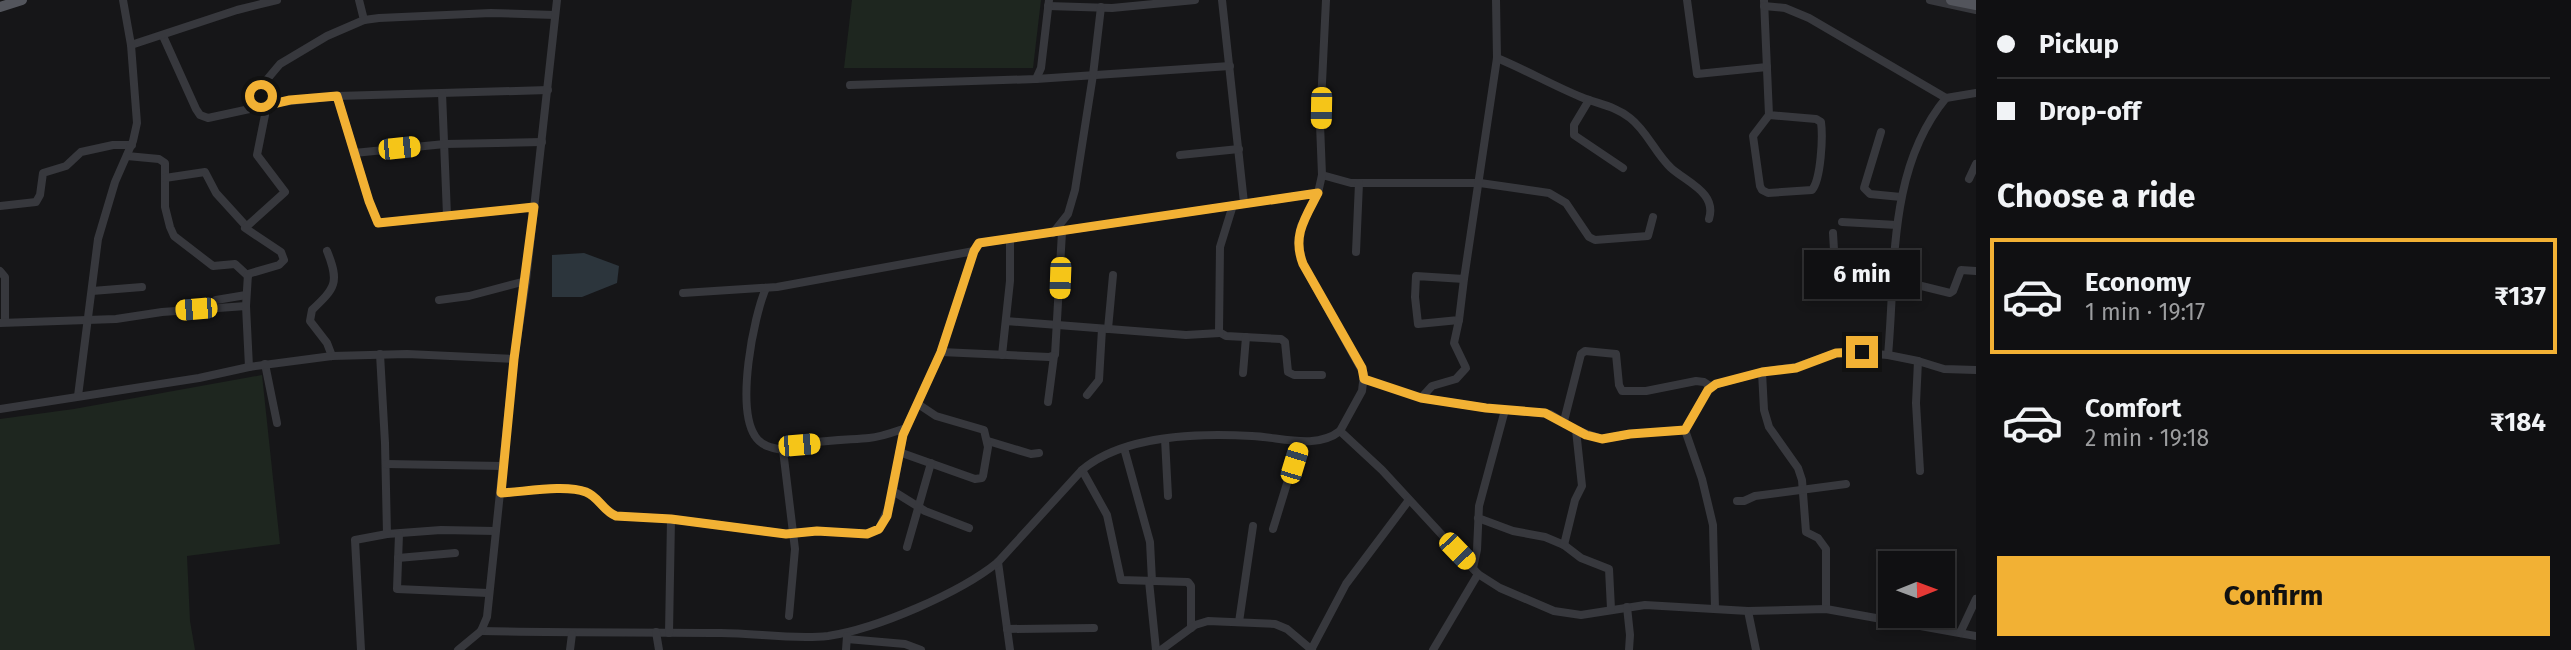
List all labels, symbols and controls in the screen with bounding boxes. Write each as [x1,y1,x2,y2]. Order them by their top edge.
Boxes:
text: Pickup [2039,29,2119,60]
route start [245,80,277,112]
car [1311,87,1332,129]
text: Drop-off [2039,96,2141,127]
car [378,135,421,161]
text: Choose a ride [1997,177,2195,215]
callout: 6 min [1804,250,1920,300]
car [1049,257,1072,299]
text: 6 min [1833,260,1891,288]
icon: car [2001,265,2064,328]
text: Economy [2085,267,2191,298]
text: ₹137 [2494,281,2546,312]
car [175,297,218,321]
text: 1 min · 19:17 [2085,298,2205,326]
route end [1846,336,1878,368]
icon: car [2001,391,2064,454]
text: Comfort [2085,393,2181,424]
text: ₹184 [2490,407,2546,438]
text: 2 min · 19:18 [2085,424,2209,452]
car [778,433,821,457]
car [1278,440,1311,486]
car [1435,529,1480,573]
north arrow [1878,551,1955,628]
map controls [1878,551,1955,628]
button: Confirm [1997,556,2550,636]

